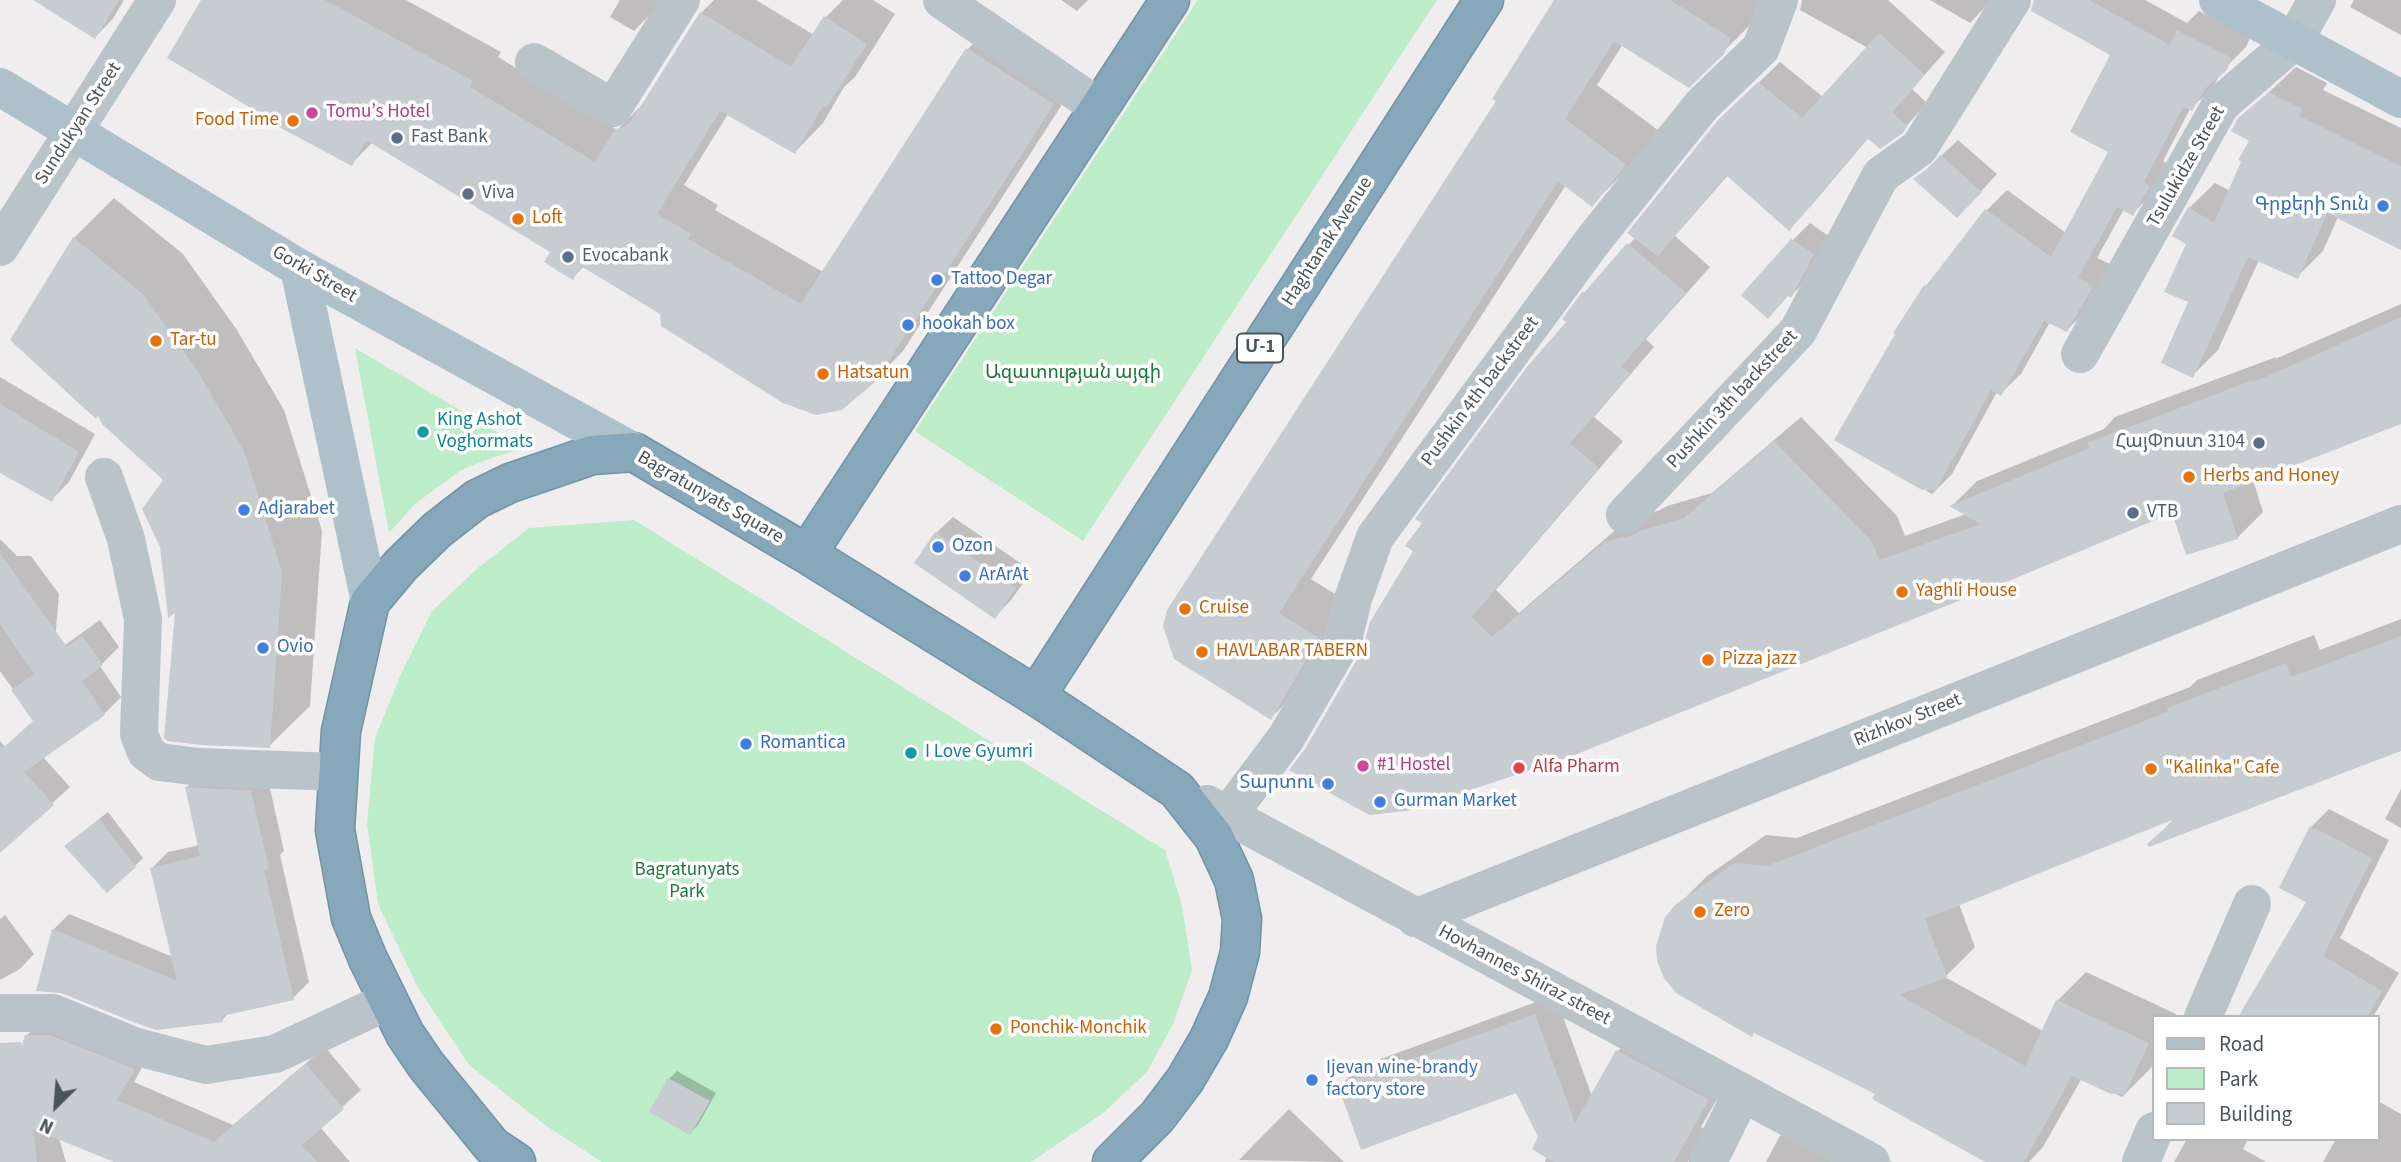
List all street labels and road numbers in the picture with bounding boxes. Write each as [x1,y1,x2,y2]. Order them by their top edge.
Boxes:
street label: Sundukyan Street [31,59,127,189]
street label: Tsulukidze Street [2143,102,2231,232]
street label: Haghtanak Avenue [1278,173,1378,311]
street label: Gorki Street [268,242,360,308]
street label: Pushkin 4th backstreet [1417,313,1545,471]
street label: Pushkin 3th backstreet [1663,326,1803,474]
road number: Մ-1 [1237,334,1283,362]
street label: Bagratunyats Square [633,447,787,549]
street label: Rizhkov Street [1851,689,1965,753]
street label: Hovhannes Shiraz street [1434,921,1614,1031]

